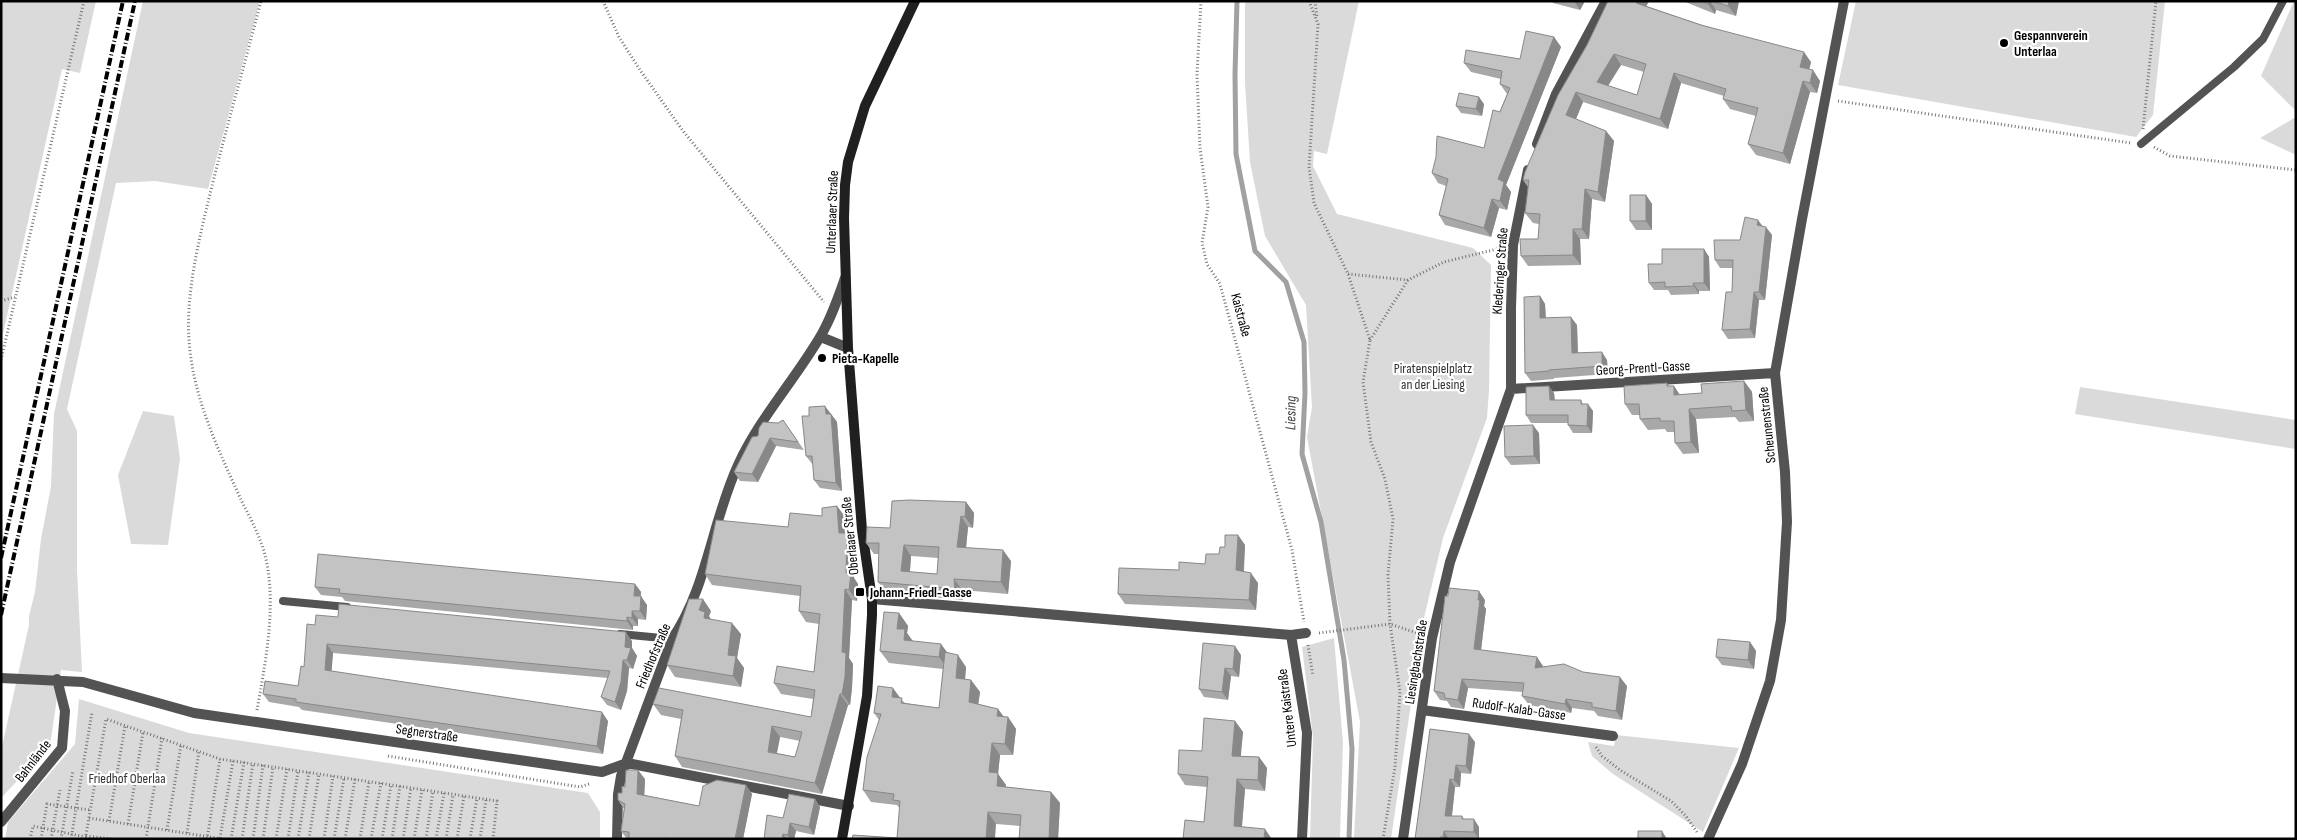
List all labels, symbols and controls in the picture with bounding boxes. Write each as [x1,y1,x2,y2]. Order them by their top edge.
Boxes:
place label: Gespannverein Unterlaa [2014,27,2088,60]
marker: Gespannverein Unterlaa [1998,37,2010,49]
street label: Unterlaaer Straße [822,170,842,254]
street label: Klederinger Straße [1488,227,1512,315]
street label: Kaistraße [1227,291,1255,339]
place label: Pieta-Kapelle [832,350,899,367]
marker: Pieta-Kapelle [816,352,828,364]
street label: Georg-Prentl-Gasse [1595,357,1691,379]
park label: Piratenspielplatz an der Liesing [1394,360,1472,393]
street label: Scheunenstraße [1755,386,1779,464]
water label: Liesing [1281,396,1301,430]
street label: Oberlaaer Straße [837,496,863,576]
place label: Johann-Friedl-Gasse [869,584,972,601]
marker: Johann-Friedl-Gasse [854,586,866,598]
street label: Liesingbachstraße [1401,619,1431,705]
street label: Friedhofstraße [632,621,674,691]
street label: Untere Kaistraße [1274,668,1300,748]
street label: Rudolf-Kalab-Gasse [1471,694,1567,724]
street label: Segnerstraße [395,720,459,746]
street label: Bahnlände [11,736,55,786]
park label: Friedhof Oberlaa [88,770,166,787]

